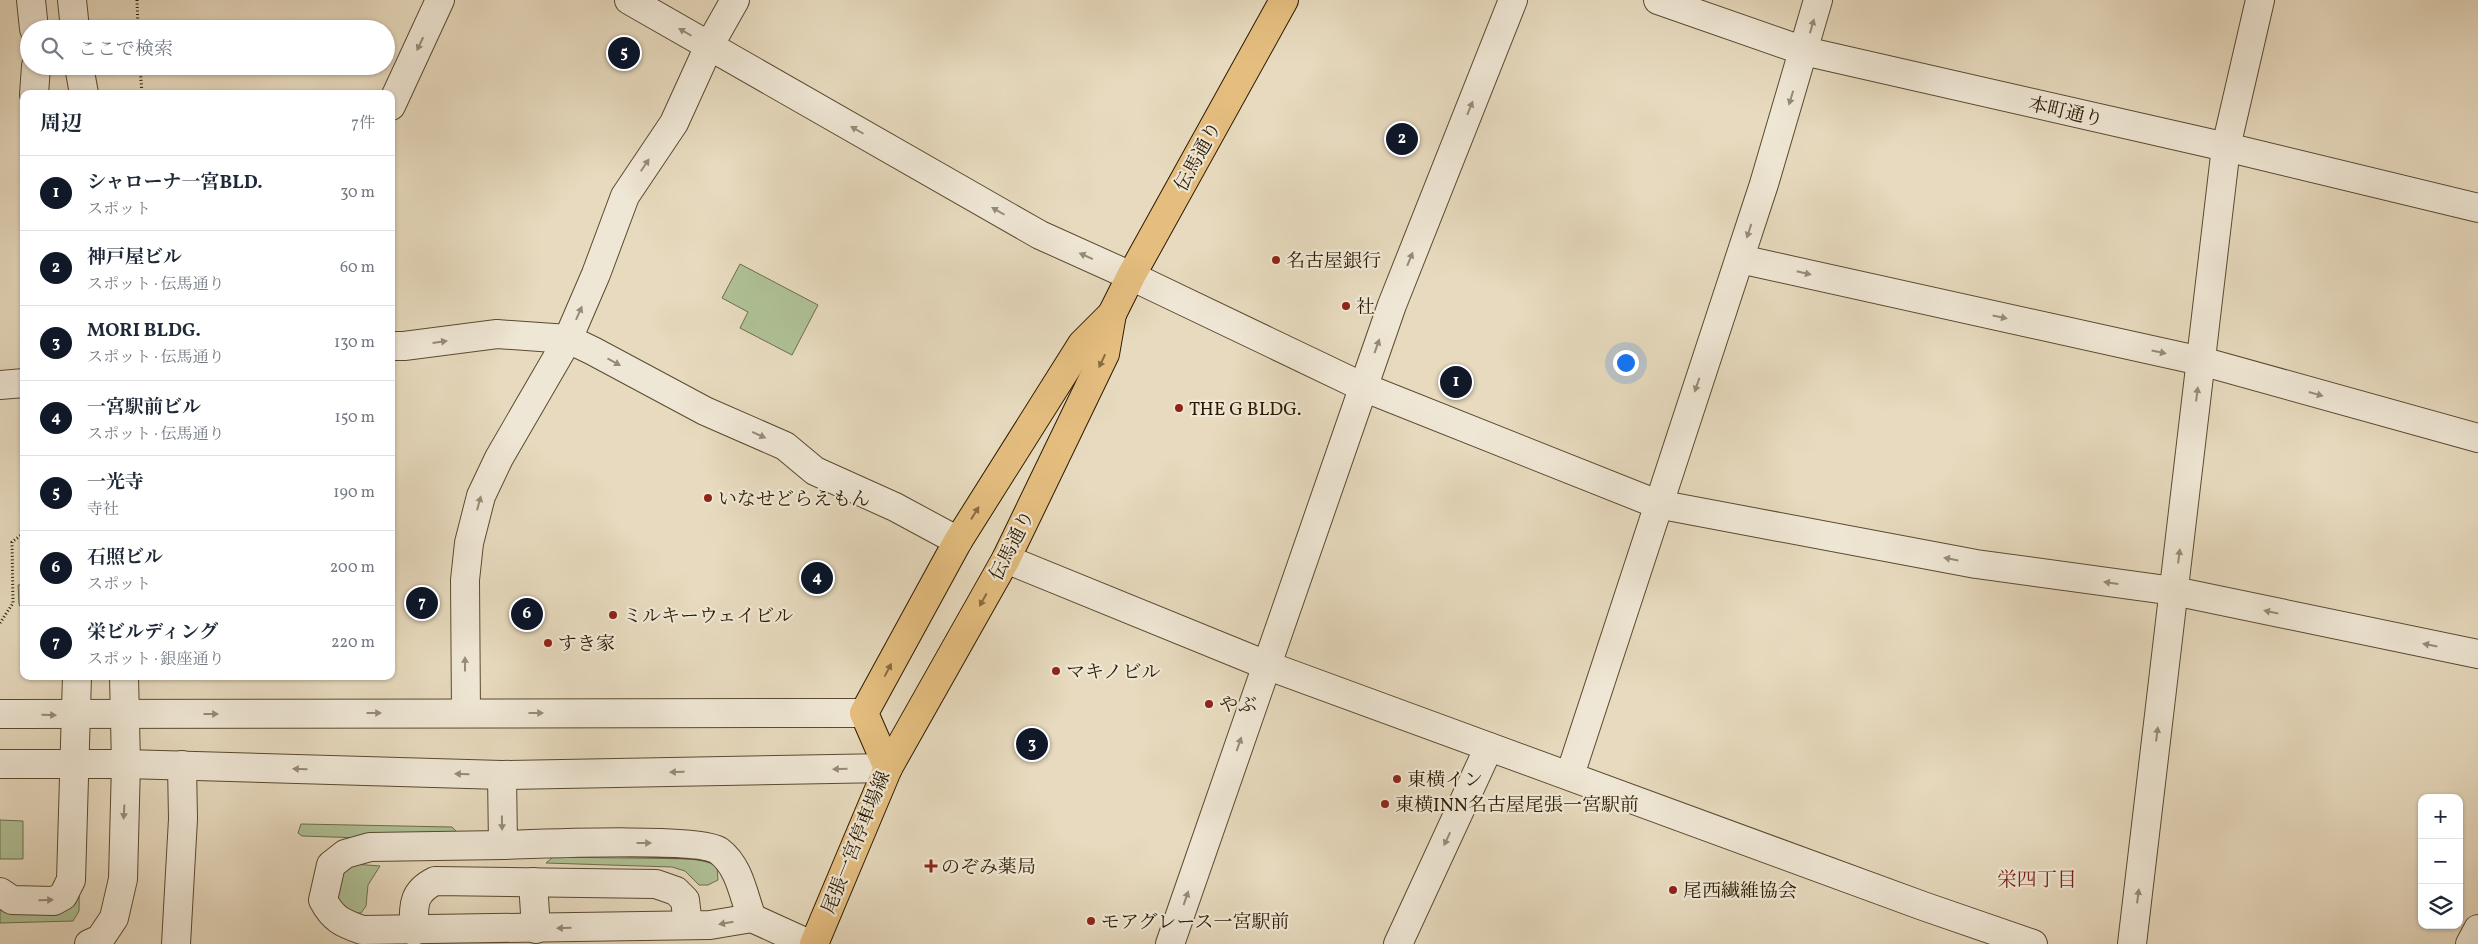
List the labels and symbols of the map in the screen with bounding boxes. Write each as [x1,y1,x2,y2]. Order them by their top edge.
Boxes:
one-way arrow [1808,18,1816,33]
one-way arrow [679,28,692,37]
pin: 5 [608,34,640,72]
one-way arrow [415,37,423,51]
one-way arrow [1786,91,1794,106]
street label: 本町通り [2026,92,2106,134]
one-way arrow [1466,100,1474,115]
street label: 伝馬通り [1169,117,1229,197]
pin: 2 [1386,120,1418,158]
one-way arrow [850,126,864,135]
one-way arrow [640,159,650,172]
one-way arrow [991,207,1005,215]
one-way arrow [1744,223,1752,238]
place label: 名古屋銀行 [1286,249,1381,275]
one-way arrow [1406,251,1414,266]
one-way arrow [1079,252,1093,260]
marker: 名古屋銀行 [1270,254,1282,266]
one-way arrow [1797,269,1812,277]
place label: 社 [1356,295,1375,321]
marker: 社 [1340,300,1352,312]
one-way arrow [576,306,584,320]
one-way arrow [1993,313,2008,321]
one-way arrow [432,337,448,345]
one-way arrow [1374,338,1382,353]
one-way arrow [2151,348,2166,356]
your location [1613,350,1639,376]
one-way arrow [1097,354,1105,368]
one-way arrow [607,357,620,366]
pin: 1 [1440,363,1472,401]
one-way arrow [1693,378,1701,393]
one-way arrow [2193,386,2201,402]
one-way arrow [2308,390,2323,398]
place label: THE G BLDG. [1189,397,1302,423]
marker: THE G BLDG. [1173,402,1185,414]
one-way arrow [752,431,766,439]
place label: いなせどらえもん [718,487,870,513]
marker: いなせどらえもん [702,492,714,504]
one-way arrow [475,495,483,510]
one-way arrow [971,506,980,520]
street label: 伝馬通り [984,506,1042,586]
one-way arrow [2175,547,2183,563]
one-way arrow [1943,555,1958,563]
pin: 4 [801,559,833,597]
one-way arrow [2103,578,2119,586]
pin: 7 [406,584,438,622]
one-way arrow [978,594,987,607]
pin: 6 [511,595,543,633]
place label: ミルキーウェイビル [623,604,793,630]
one-way arrow [2263,608,2279,616]
marker: ミルキーウェイビル [607,609,619,621]
place label: すき家 [558,632,615,658]
marker: すき家 [542,637,554,649]
one-way arrow [2422,640,2438,648]
one-way arrow [461,656,469,672]
place label: マキノビル [1066,660,1161,686]
one-way arrow [883,664,892,677]
marker: マキノビル [1050,665,1062,677]
place label: やぶ [1219,693,1257,719]
marker: やぶ [1203,698,1215,710]
one-way arrow [366,709,382,717]
one-way arrow [528,709,544,717]
one-way arrow [203,710,219,718]
one-way arrow [41,711,57,719]
pin: 3 [1016,725,1048,763]
one-way arrow [2153,726,2161,742]
one-way arrow [1235,736,1243,751]
one-way arrow [292,764,308,772]
one-way arrow [831,765,847,773]
street label: 尾張一宮停車場線 [816,767,897,918]
one-way arrow [669,768,685,776]
place label: 東横イン [1407,768,1483,794]
one-way arrow [454,769,470,777]
marker: 東横イン [1391,773,1403,785]
place label: 東横INN名古屋尾張一宮駅前 [1395,793,1639,819]
marker: 東横INN名古屋尾張一宮駅前 [1379,798,1391,810]
one-way arrow [119,805,127,821]
one-way arrow [498,816,506,832]
one-way arrow [1442,832,1450,846]
one-way arrow [636,839,652,847]
place label: のぞみ薬局 [941,855,1036,881]
marker: のぞみ薬局 [925,860,937,872]
district label: 栄四丁目 [1997,867,2077,895]
place label: 尾西繊維協会 [1683,879,1797,905]
marker: 尾西繊維協会 [1667,884,1679,896]
one-way arrow [2134,887,2142,903]
one-way arrow [1182,890,1190,905]
one-way arrow [38,896,54,904]
place label: モアグレース一宮駅前 [1101,910,1289,936]
marker: モアグレース一宮駅前 [1085,915,1097,927]
one-way arrow [718,919,734,927]
one-way arrow [555,924,571,932]

